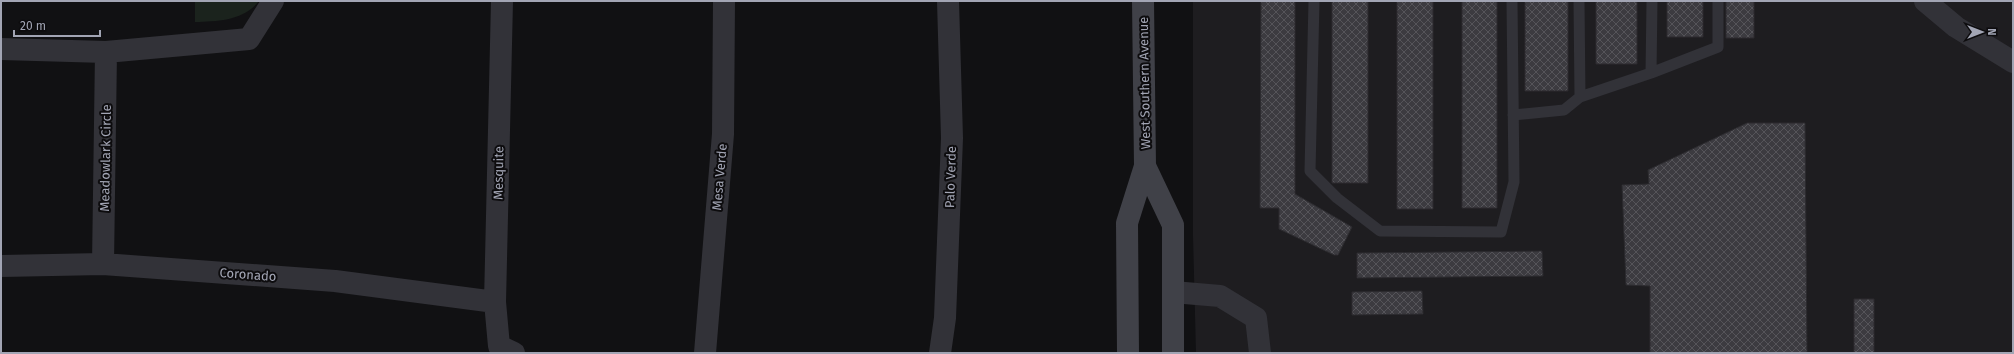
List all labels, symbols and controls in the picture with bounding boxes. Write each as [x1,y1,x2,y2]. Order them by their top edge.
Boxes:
scale bar [14,12,100,38]
north arrow [1962,12,2002,52]
street label: West Southern Avenue [1136,16,1153,150]
text: 20 m [20,19,46,33]
text: N [1985,28,1998,36]
street label: Meadowlark Circle [97,104,114,212]
street label: Mesa Verde [709,143,730,211]
street label: Mesquite [491,146,506,200]
street label: Palo Verde [942,146,959,208]
street label: Coronado [219,265,277,284]

